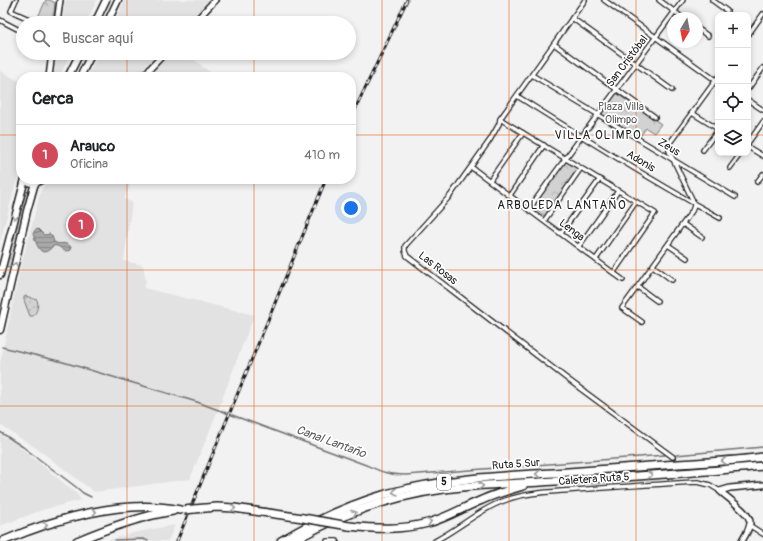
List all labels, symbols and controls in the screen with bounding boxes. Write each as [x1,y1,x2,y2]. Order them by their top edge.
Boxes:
north arrow [667,12,703,48]
map controls [715,12,751,156]
button: + [715,12,751,48]
search box [16,16,356,60]
icon: search [30,27,52,49]
text: Buscar aquí [62,29,134,48]
street label: San Cristóbal [603,33,651,89]
button: − [715,48,751,84]
button: locate [715,84,751,120]
text: Cerca [32,88,73,109]
park label: Plaza Villa Olimpo [598,100,644,126]
button: layers [715,120,751,156]
district label: VILLA OLIMPO [554,128,642,143]
street label: Zeus [656,135,682,159]
text: Arauco [70,137,115,156]
text: 1 [42,147,48,163]
text: 410 m [304,147,340,163]
street label: Adonis [624,147,658,175]
text: Oficina [70,156,108,172]
district label: ARBOLEDA LANTAÑO [497,197,627,213]
your location [341,198,361,218]
pin: 1 [68,210,94,240]
one-way arrow [11,213,20,220]
street label: Lenga [557,216,587,244]
street label: Las Rosas [416,249,460,287]
one-way arrow [10,262,18,268]
water label: Canal Lantaño [294,422,369,462]
street label: Ruta 5 Sur [492,456,540,472]
one-way arrow [721,456,727,465]
one-way arrow [535,469,541,478]
street label: Caletera Ruta 5 [558,470,630,488]
one-way arrow [647,470,653,479]
road number: 5 [437,474,451,490]
one-way arrow [478,481,484,490]
one-way arrow [392,488,398,496]
one-way arrow [230,504,236,513]
one-way arrow [91,509,97,517]
one-way arrow [350,509,357,517]
one-way arrow [426,519,432,527]
one-way arrow [41,521,48,530]

